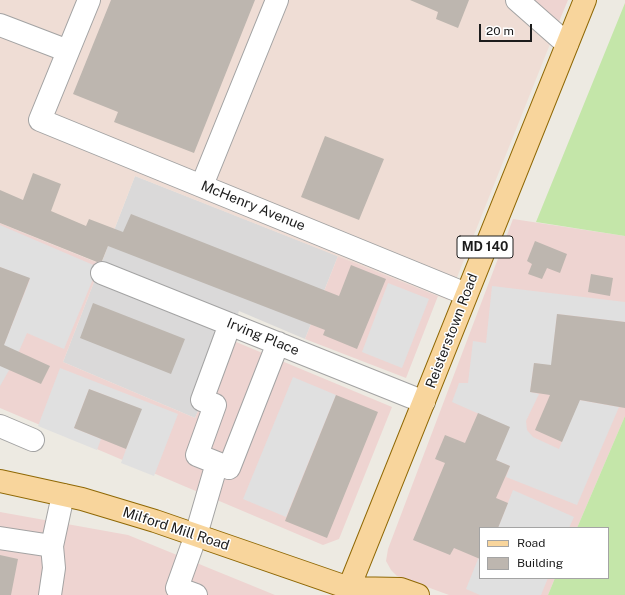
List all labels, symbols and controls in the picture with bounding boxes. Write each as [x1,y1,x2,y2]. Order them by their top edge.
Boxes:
scale bar [481,16,534,42]
text: 20 m [486,24,514,38]
street label: McHenry Avenue [198,177,308,235]
road number: MD 140 [457,236,513,258]
street label: Reisterstown Road [422,271,482,391]
street label: Irving Place [224,315,302,359]
street label: Milford Mill Road [121,504,231,554]
legend [479,527,609,579]
text: Road [517,536,545,550]
text: Building [517,556,563,570]

